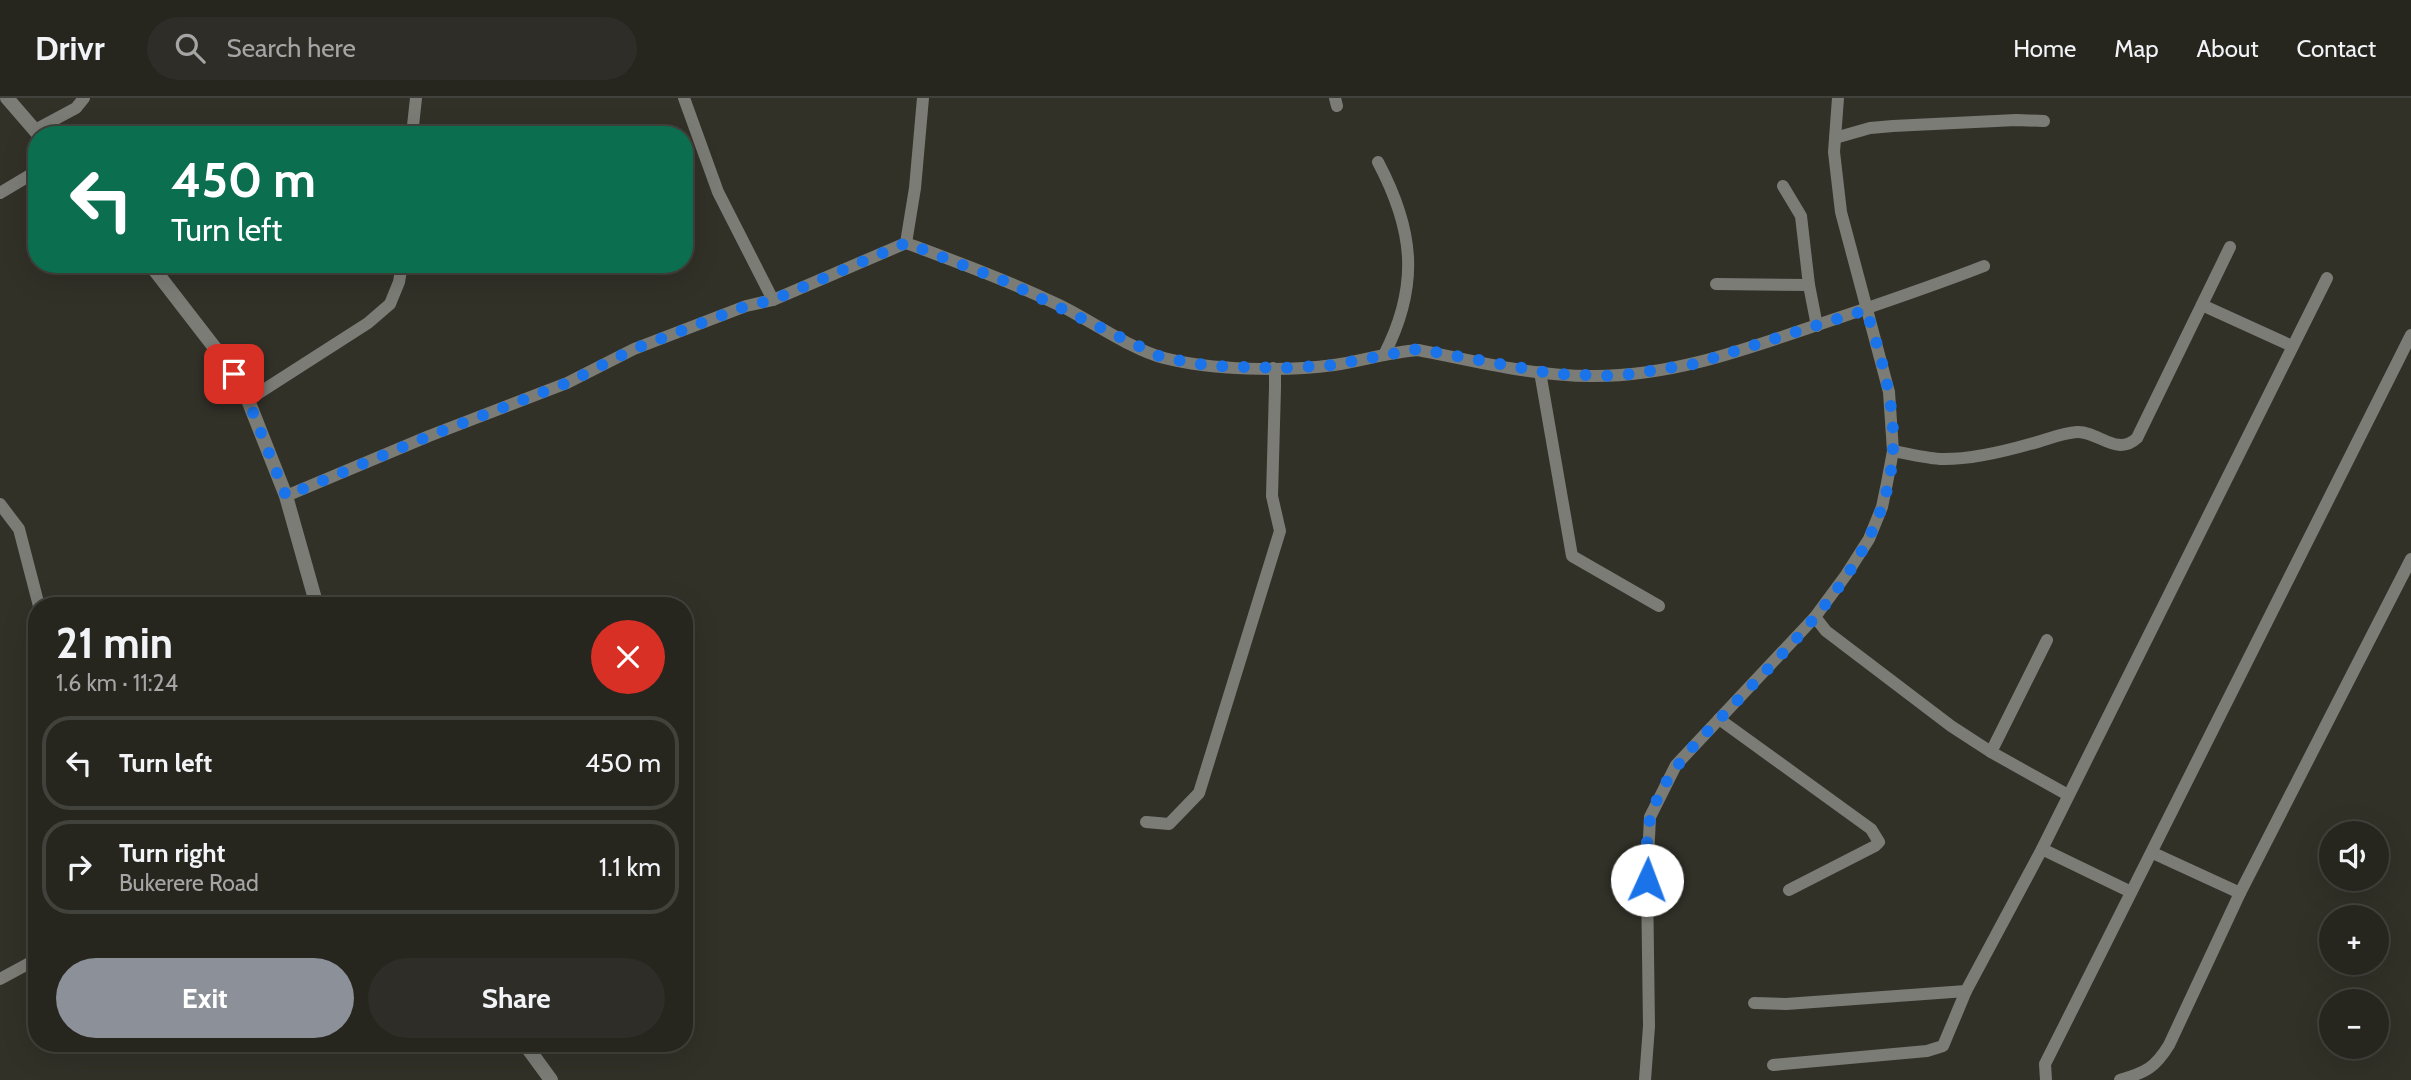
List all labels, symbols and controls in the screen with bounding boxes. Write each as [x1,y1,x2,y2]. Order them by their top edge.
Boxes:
search box [147,17,637,80]
text: Drivr [35,28,105,68]
icon: search [171,29,209,67]
text: Search here [227,32,356,64]
text: Home [2013,34,2076,63]
text: Map [2114,34,2159,63]
text: About [2197,34,2259,63]
text: Contact [2297,34,2376,63]
text: 450 m [171,150,316,209]
icon: left [56,154,147,245]
text: Turn left [171,210,282,249]
pin [204,344,264,404]
icon: arrive [215,355,253,393]
text: 21 min [56,617,173,669]
button: close [591,620,665,694]
text: 1.6 km · 11:24 [56,669,178,697]
icon: left [60,744,98,782]
text: Turn left [119,747,212,779]
text: 450 m [585,747,661,779]
map controls [2319,821,2389,1059]
button: sound [2319,821,2389,891]
text: Turn right [119,837,225,869]
position arrow [1610,843,1684,917]
icon: right [60,848,98,886]
text: 1.1 km [599,851,661,883]
text: Bukerere Road [119,869,259,897]
button: + [2319,905,2389,975]
button: Exit [56,958,354,1038]
button: Share [368,958,665,1038]
button: − [2319,989,2389,1059]

